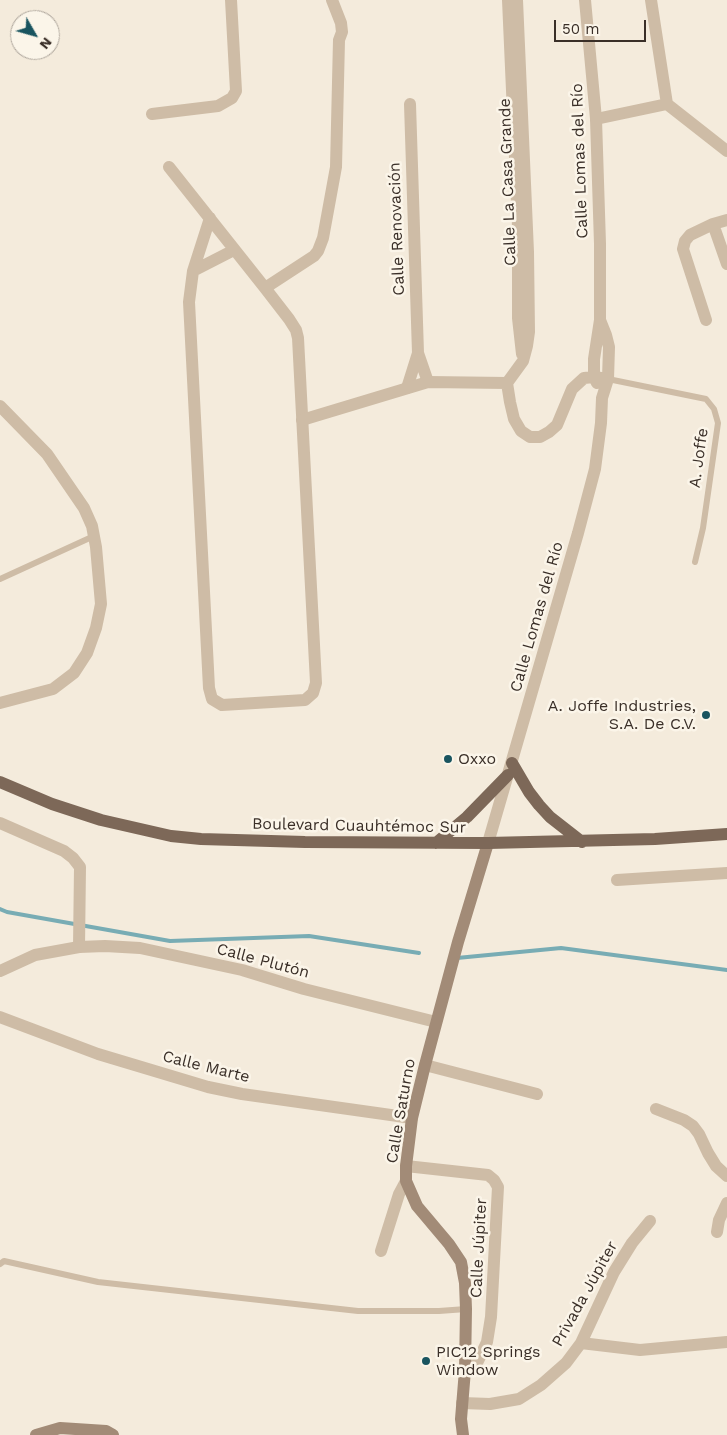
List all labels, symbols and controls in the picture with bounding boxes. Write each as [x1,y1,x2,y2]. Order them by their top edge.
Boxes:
north arrow [10,10,60,60]
scale bar [557,10,650,42]
text: 50 m [562,20,599,38]
text: N [37,35,56,53]
street label: Calle Lomas del Río [568,83,592,239]
street label: Calle La Casa Grande [495,98,521,266]
street label: Calle Renovación [385,162,409,296]
street label: A. Joffe [685,427,713,489]
street label: Calle Lomas del Río [506,540,568,694]
place label: A. Joffe Industries, S.A. De C.V. [548,696,696,734]
marker: A. Joffe Industries, S.A. De C.V. [700,709,712,721]
place label: Oxxo [458,749,496,769]
marker: Oxxo [442,753,454,765]
street label: Boulevard Cuauhtémoc Sur [252,815,466,837]
street label: Calle Plutón [215,939,311,983]
street label: Calle Marte [160,1047,252,1087]
street label: Calle Saturno [382,1057,420,1165]
street label: Calle Júpiter [467,1198,491,1298]
street label: Privada Júpiter [548,1238,622,1350]
place label: PIC12 Springs Window [436,1342,540,1380]
marker: PIC12 Springs Window [420,1355,432,1367]

